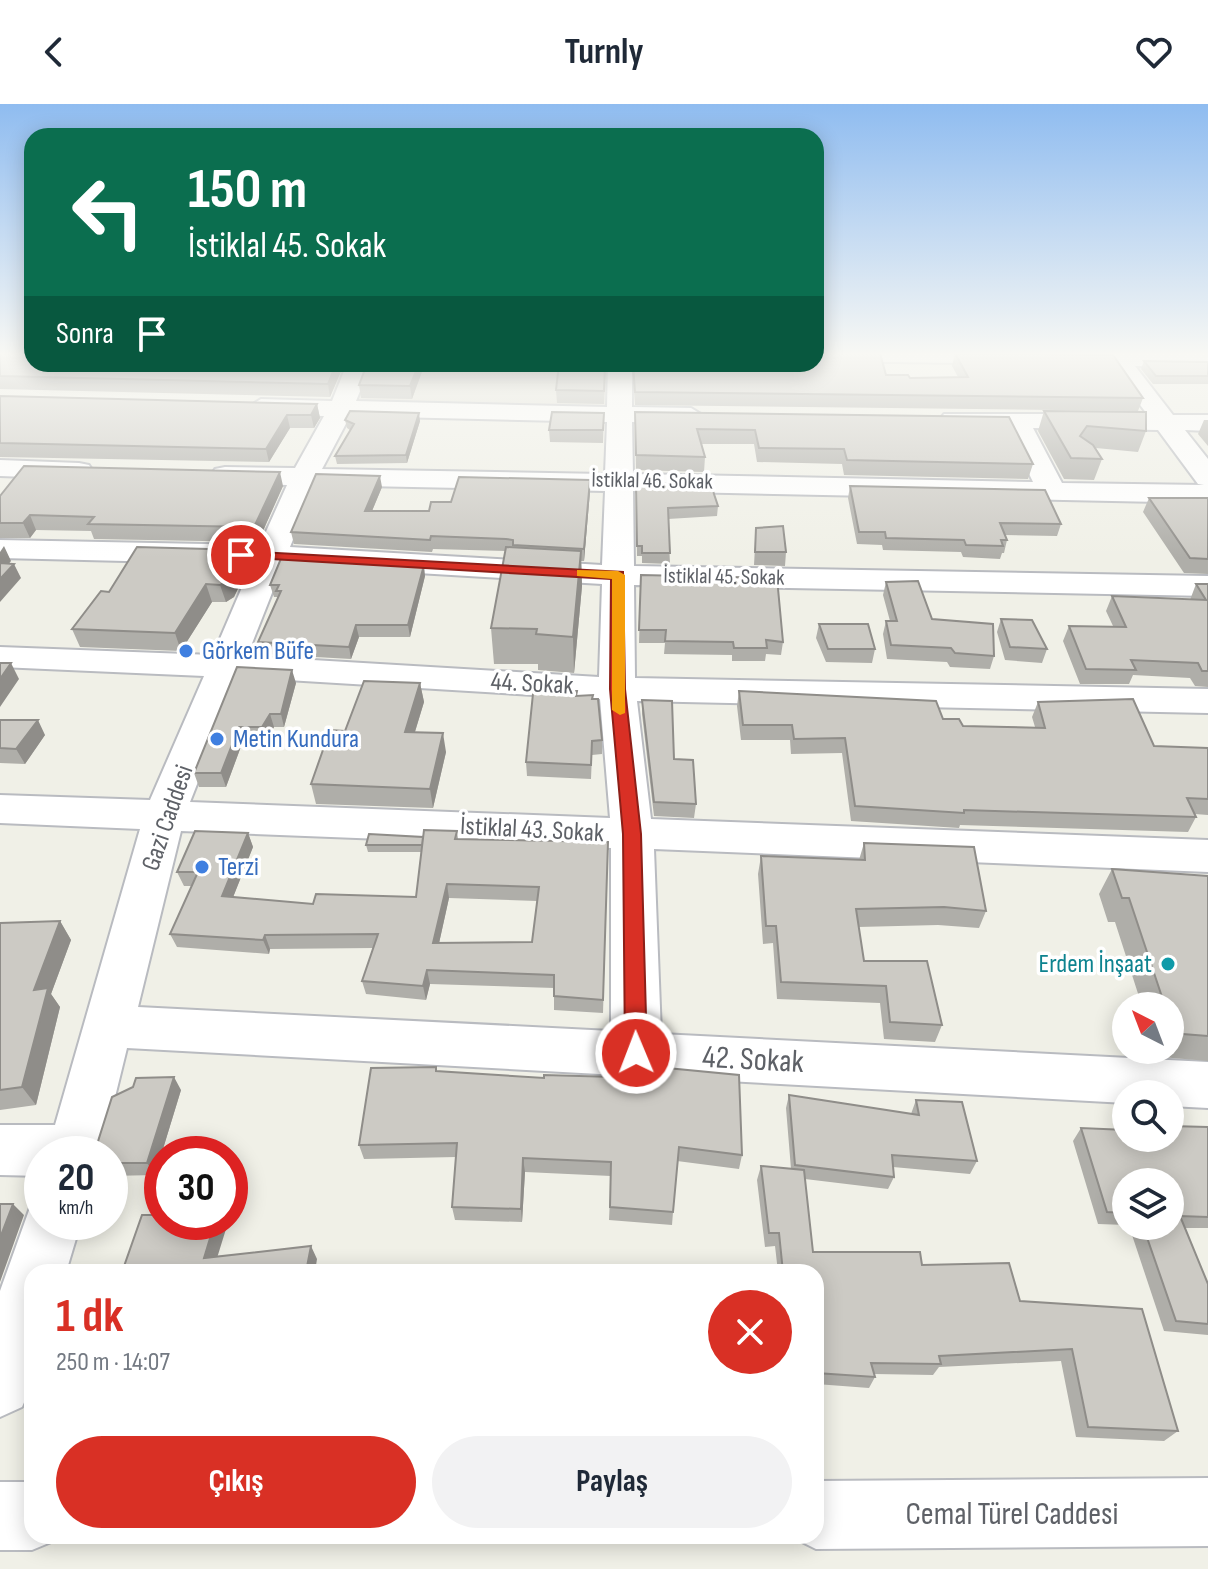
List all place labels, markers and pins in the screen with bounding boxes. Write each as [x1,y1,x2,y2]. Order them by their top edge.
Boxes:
pin [207,521,275,589]
place label: Görkem Büfe [202,636,314,667]
marker: Görkem Büfe [177,642,195,660]
place label: Metin Kundura [233,724,359,755]
marker: Metin Kundura [208,730,226,748]
place label: Terzi [218,852,259,883]
marker: Terzi [193,858,211,876]
place label: Erdem İnşaat [1039,949,1152,980]
marker: Erdem İnşaat [1159,955,1177,973]

